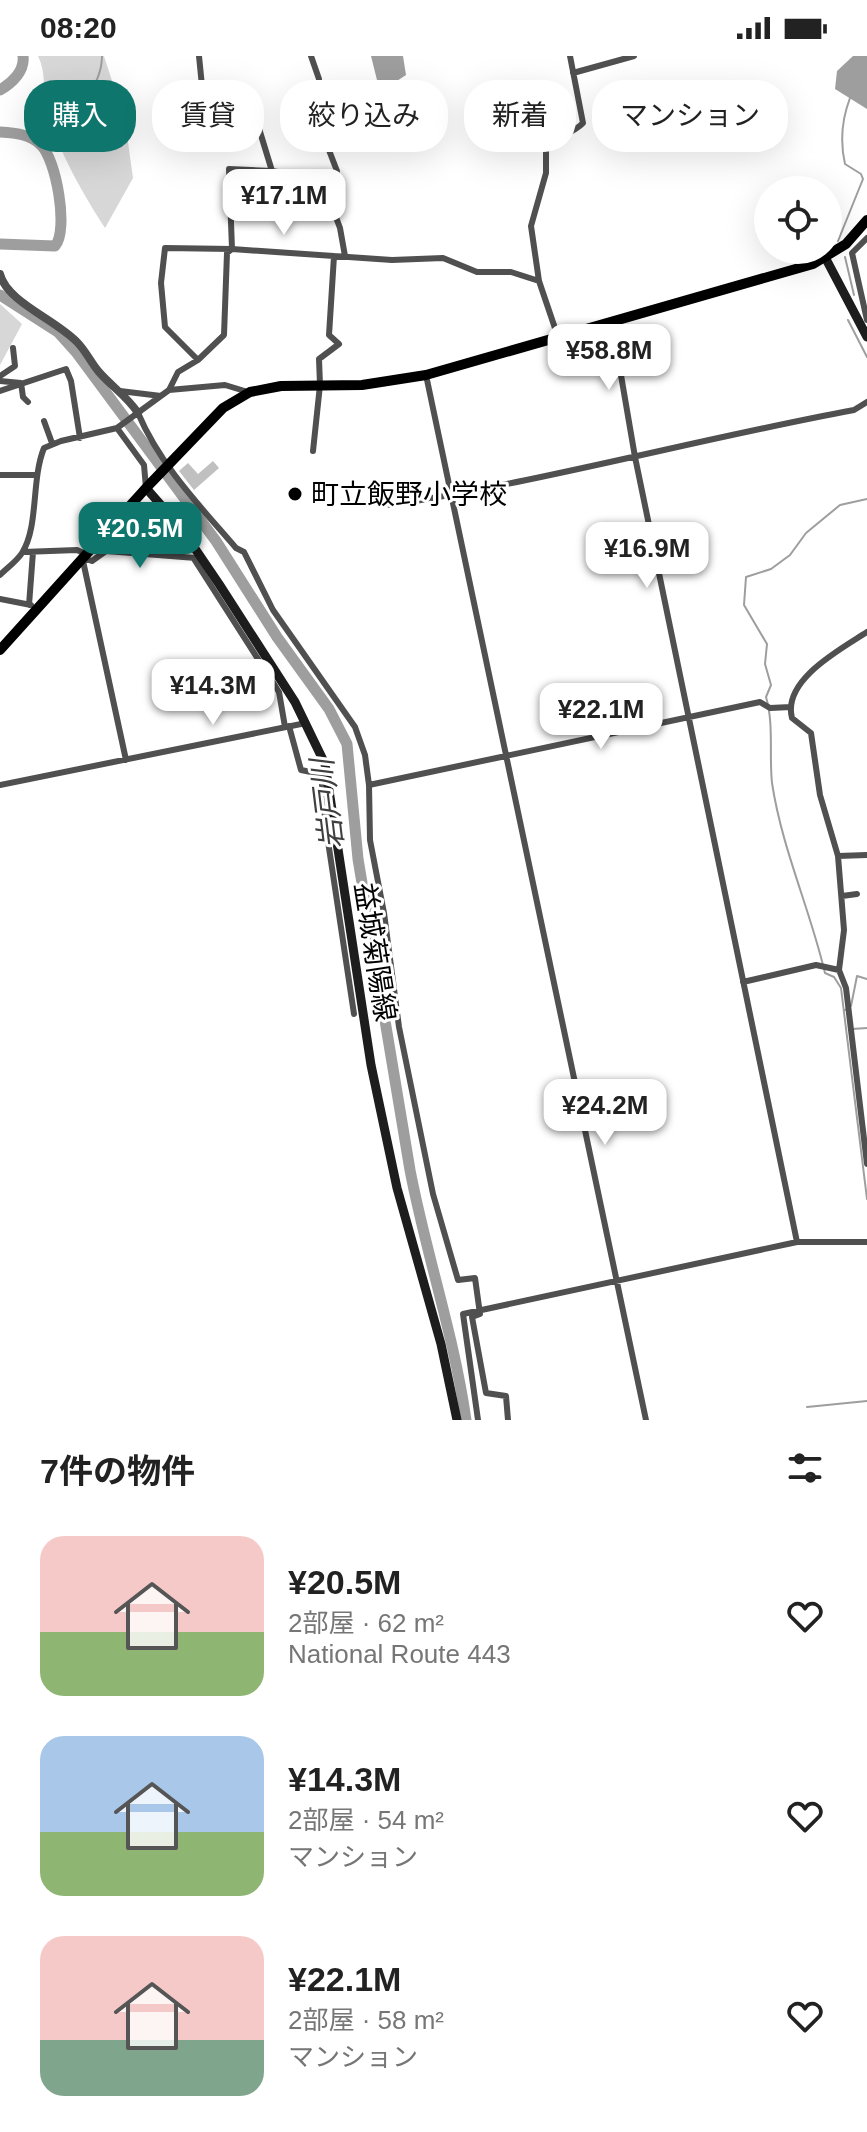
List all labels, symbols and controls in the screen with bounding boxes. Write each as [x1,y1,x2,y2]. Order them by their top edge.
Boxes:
text: 08:20 [40,11,117,44]
chip: 購入 [24,80,136,152]
chip: 賃貸 [152,80,264,152]
chip: 絞り込み [280,80,448,152]
chip: 新着 [464,80,576,152]
chip: マンション [592,80,788,152]
pin: ¥17.1M [219,169,349,237]
map controls [754,176,842,264]
button: locate [754,176,842,264]
text: ¥17.1M [241,180,327,210]
pin: ¥58.8M [544,324,674,392]
text: ¥58.8M [566,335,652,365]
place label: 町立飯野小学校 [311,479,507,510]
marker: 町立飯野小学校 [286,485,304,503]
pin: ¥20.5M [75,502,205,570]
text: ¥20.5M [97,513,183,543]
pin: ¥16.9M [582,522,712,590]
text: ¥16.9M [604,533,690,563]
pin: ¥14.3M [148,659,278,727]
text: ¥14.3M [170,670,256,700]
pin: ¥22.1M [536,683,666,751]
text: ¥22.1M [558,694,644,724]
water label: 岩戸川 [305,754,349,851]
street label: 益城菊陽線 [349,880,401,1024]
pin: ¥24.2M [540,1079,670,1147]
text: ¥24.2M [562,1090,648,1120]
icon: filters [783,1446,827,1490]
text: 7件の物件 [40,1452,195,1490]
text: ¥20.5M [288,1563,401,1601]
icon: home [104,1568,200,1664]
icon: heart [783,1594,827,1638]
text: 2部屋 · 62 m² [288,1608,444,1638]
text: National Route 443 [288,1639,511,1669]
text: ¥14.3M [288,1760,401,1798]
icon: home [104,1768,200,1864]
icon: heart [783,1794,827,1838]
text: 2部屋 · 54 m² [288,1805,444,1835]
text: マンション [288,1842,418,1872]
text: ¥22.1M [288,1960,401,1998]
icon: home [104,1968,200,2064]
icon: heart [783,1994,827,2038]
text: 2部屋 · 58 m² [288,2005,444,2035]
text: マンション [288,2042,418,2072]

